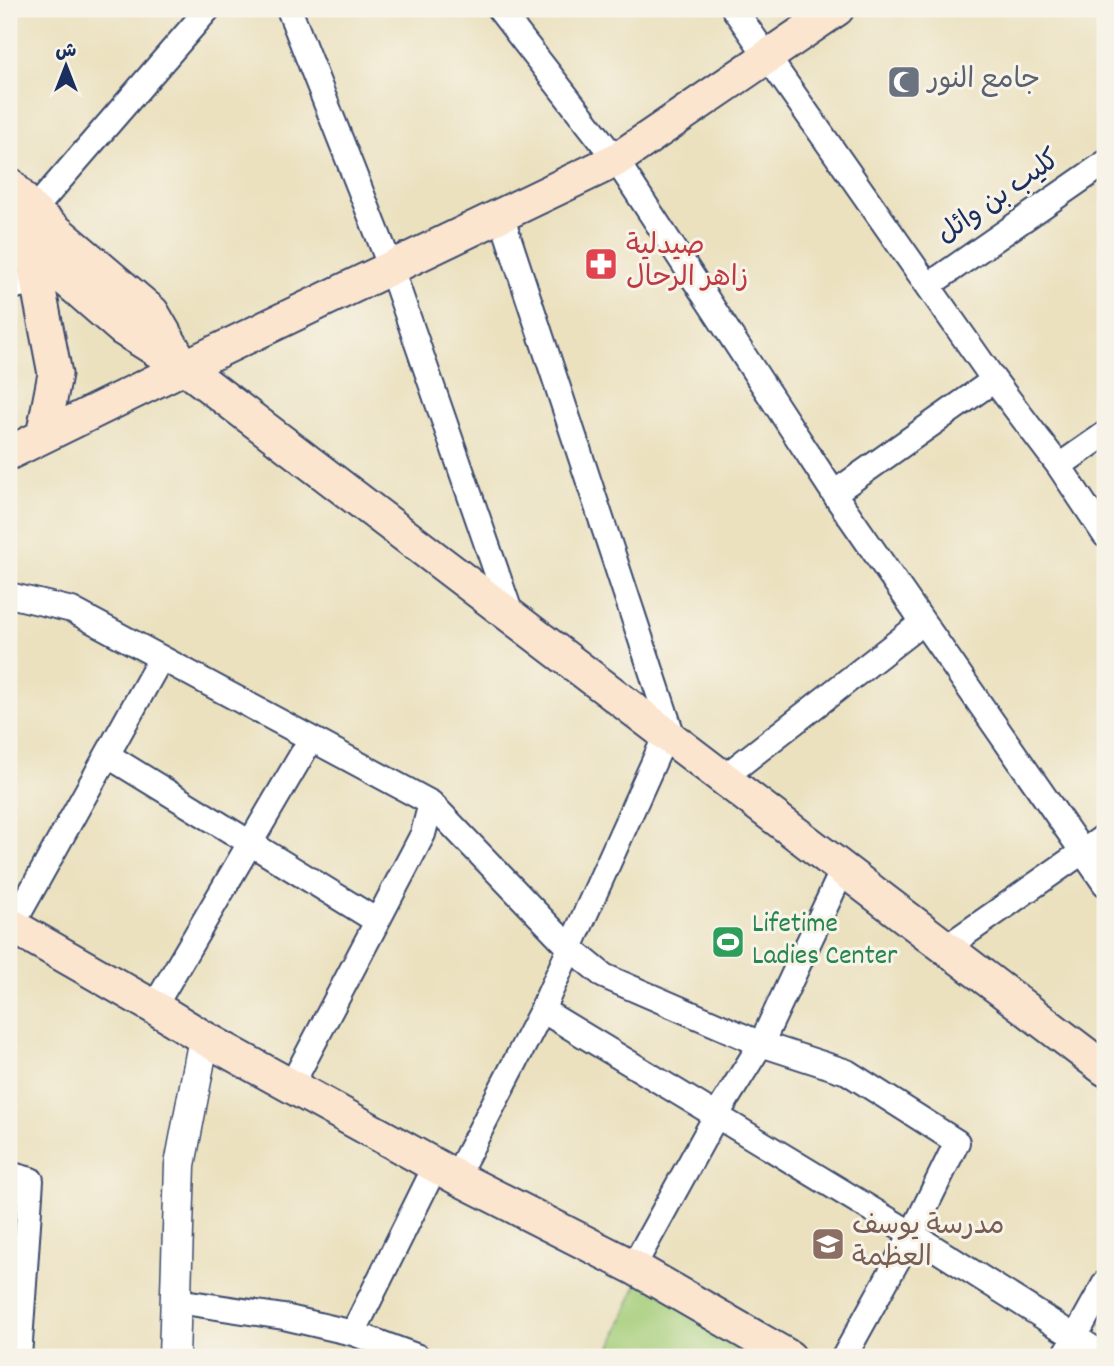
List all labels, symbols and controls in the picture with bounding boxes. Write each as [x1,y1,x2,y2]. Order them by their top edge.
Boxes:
north arrow [32,32,102,102]
text: ش [56,39,77,66]
place label: جامع النور [926,62,1040,102]
mosque icon: جامع النور [885,63,923,101]
street label: كليب بن وائل [930,142,1070,256]
place label: صيدلية زاهر الرحال [626,228,748,300]
pharmacy icon: صيدلية زاهر الرحال [582,245,620,283]
place label: Lifetime Ladies Center [752,906,898,978]
sports icon: Lifetime Ladies Center [709,923,747,961]
place label: مدرسة يوسف العظمة [852,1208,1005,1280]
school or university icon: مدرسة يوسف العظمة [809,1225,847,1263]

